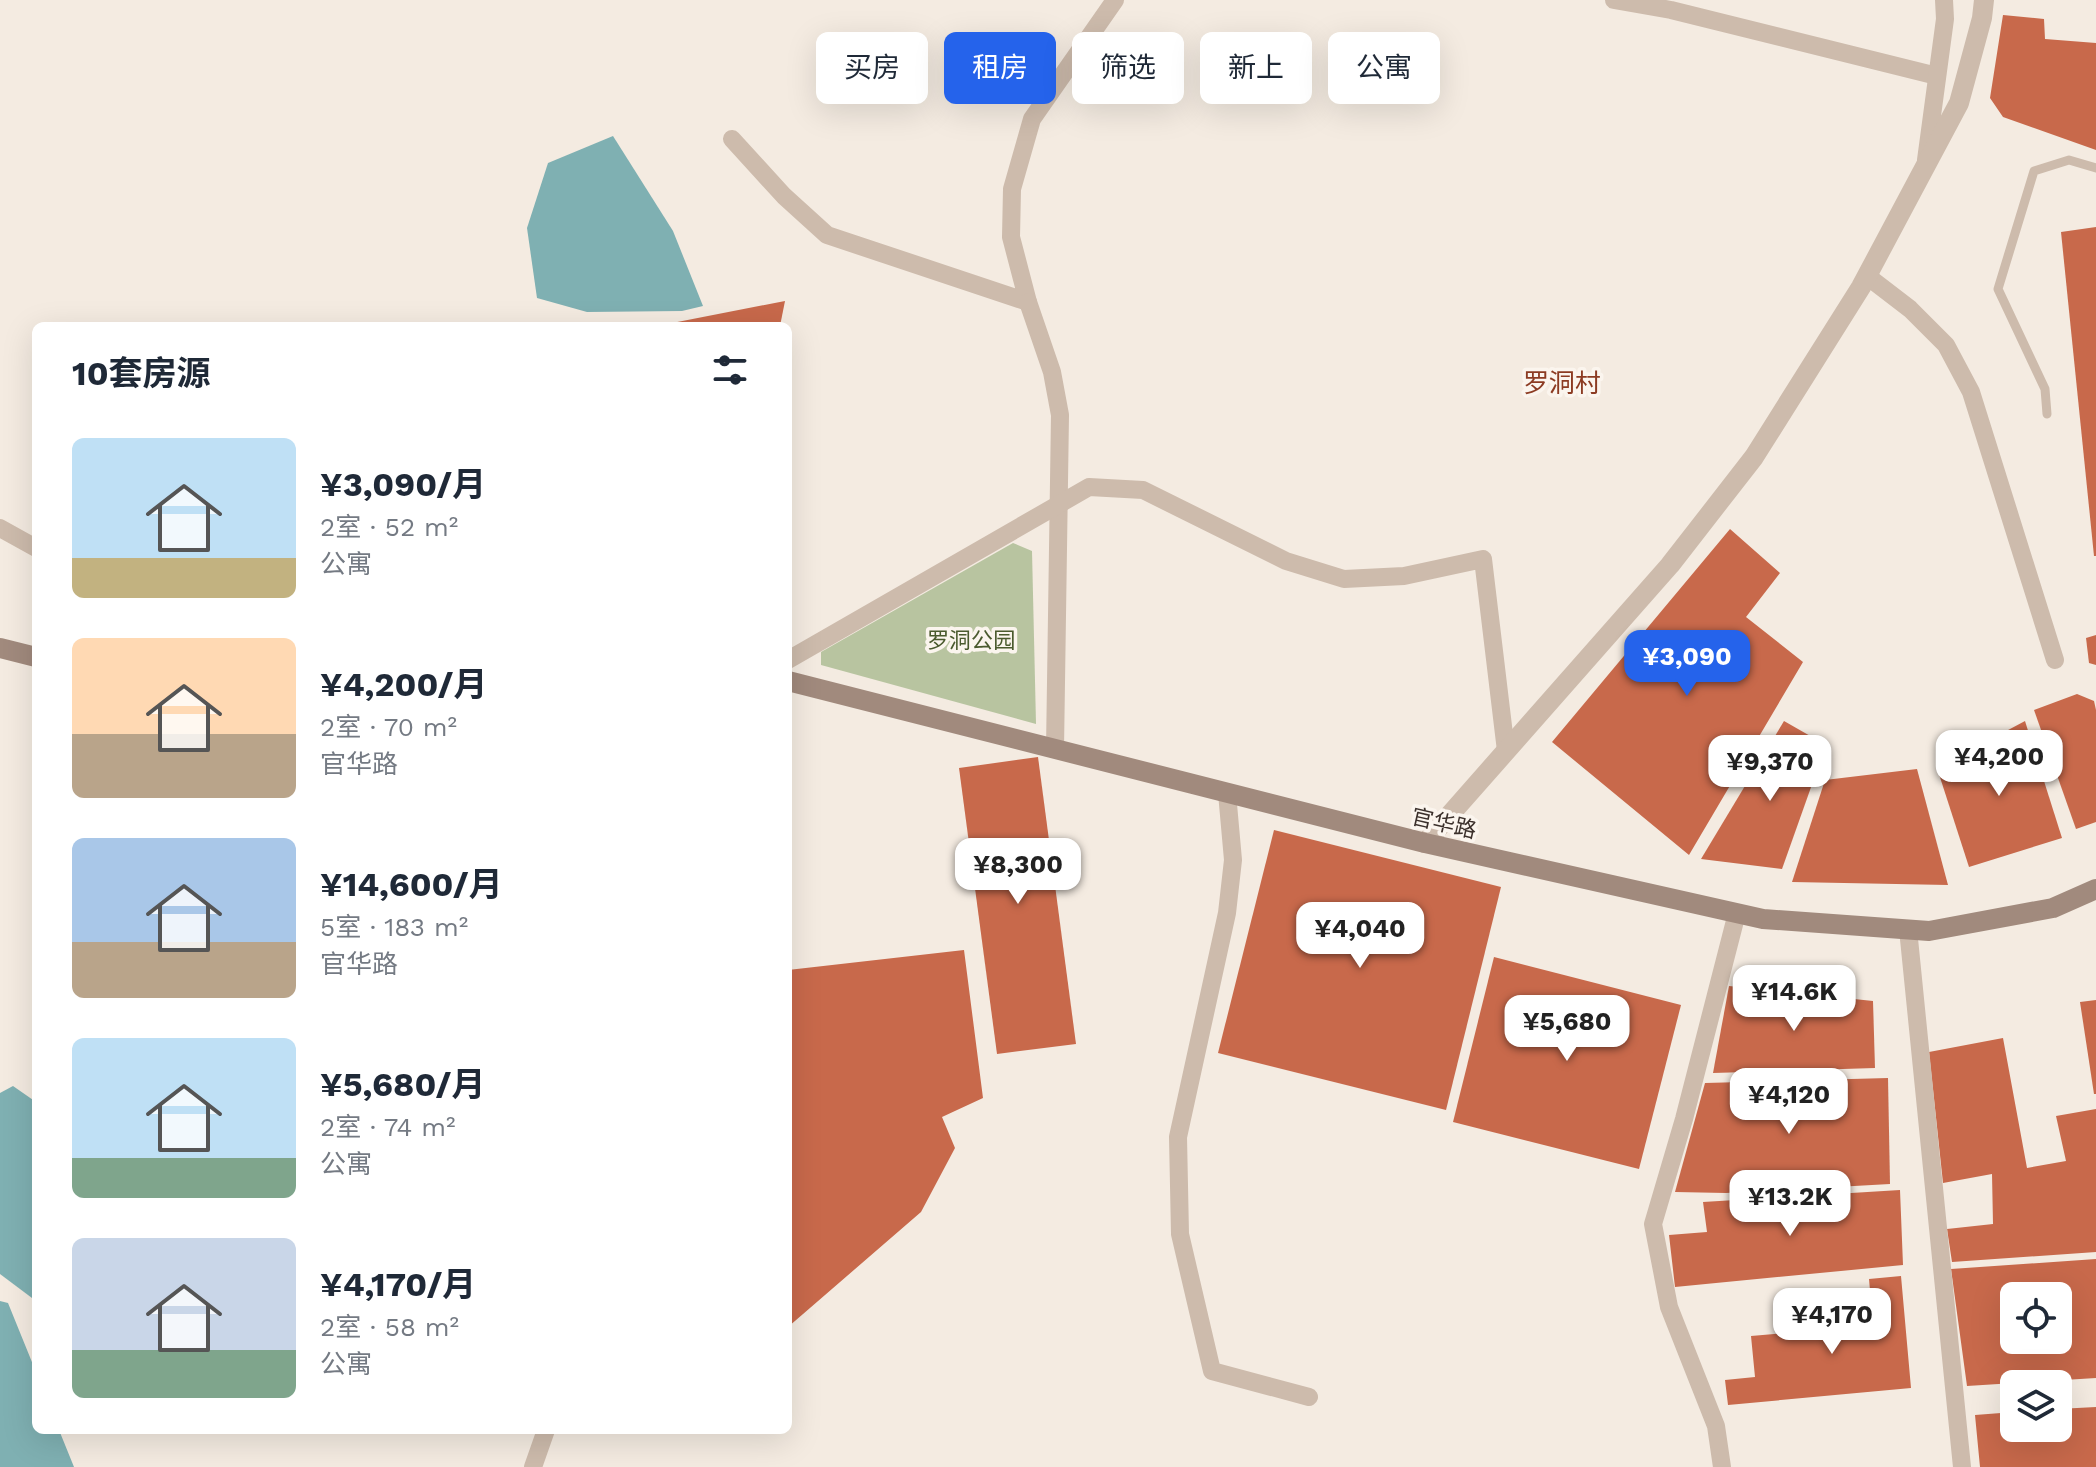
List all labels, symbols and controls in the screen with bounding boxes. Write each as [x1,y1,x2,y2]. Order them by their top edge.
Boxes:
chip: 买房 [816,32,928,104]
chip: 租房 [944,32,1056,104]
chip: 筛选 [1072,32,1184,104]
chip: 新上 [1200,32,1312,104]
chip: 公寓 [1328,32,1440,104]
icon: filters [708,348,752,392]
text: 10套房源 [72,353,211,393]
district label: 罗洞村 [1523,368,1601,398]
text: ¥3,090/月 [320,464,486,504]
icon: home [136,470,232,566]
text: 2室 · 52 m² [320,512,458,542]
text: 公寓 [320,549,372,579]
park label: 罗洞公园 [927,628,1015,653]
pin: ¥3,090 [1622,630,1752,698]
text: ¥3,090 [1642,641,1732,671]
text: ¥4,200/月 [320,664,488,704]
icon: home [136,670,232,766]
text: 2室 · 70 m² [320,712,457,742]
pin: ¥4,200 [1934,730,2064,798]
pin: ¥9,370 [1705,735,1835,803]
text: ¥4,200 [1954,741,2044,771]
text: ¥9,370 [1726,746,1814,776]
text: 官华路 [320,749,398,779]
street label: 官华路 [1409,804,1479,843]
pin: ¥8,300 [953,838,1083,906]
text: ¥8,300 [973,849,1063,879]
text: ¥14,600/月 [320,864,503,904]
icon: home [136,870,232,966]
pin: ¥4,040 [1295,902,1425,970]
text: 5室 · 183 m² [320,912,468,942]
text: ¥4,040 [1314,913,1406,943]
text: 官华路 [320,949,398,979]
pin: ¥14.6K [1729,965,1859,1033]
text: ¥14.6K [1751,976,1837,1006]
pin: ¥5,680 [1502,995,1632,1063]
text: ¥5,680 [1523,1006,1611,1036]
text: ¥5,680/月 [320,1064,485,1104]
pin: ¥4,120 [1724,1068,1854,1136]
icon: home [136,1070,232,1166]
text: ¥4,120 [1748,1079,1830,1109]
text: 2室 · 74 m² [320,1112,456,1142]
text: 公寓 [320,1149,372,1179]
pin: ¥13.2K [1725,1170,1855,1238]
text: ¥13.2K [1748,1181,1833,1211]
text: ¥4,170/月 [320,1264,476,1304]
icon: home [136,1270,232,1366]
map controls [2000,1282,2072,1442]
button: locate [2000,1282,2072,1354]
pin: ¥4,170 [1767,1288,1897,1356]
text: ¥4,170 [1791,1299,1873,1329]
text: 2室 · 58 m² [320,1312,459,1342]
text: 公寓 [320,1349,372,1379]
button: layers [2000,1370,2072,1442]

